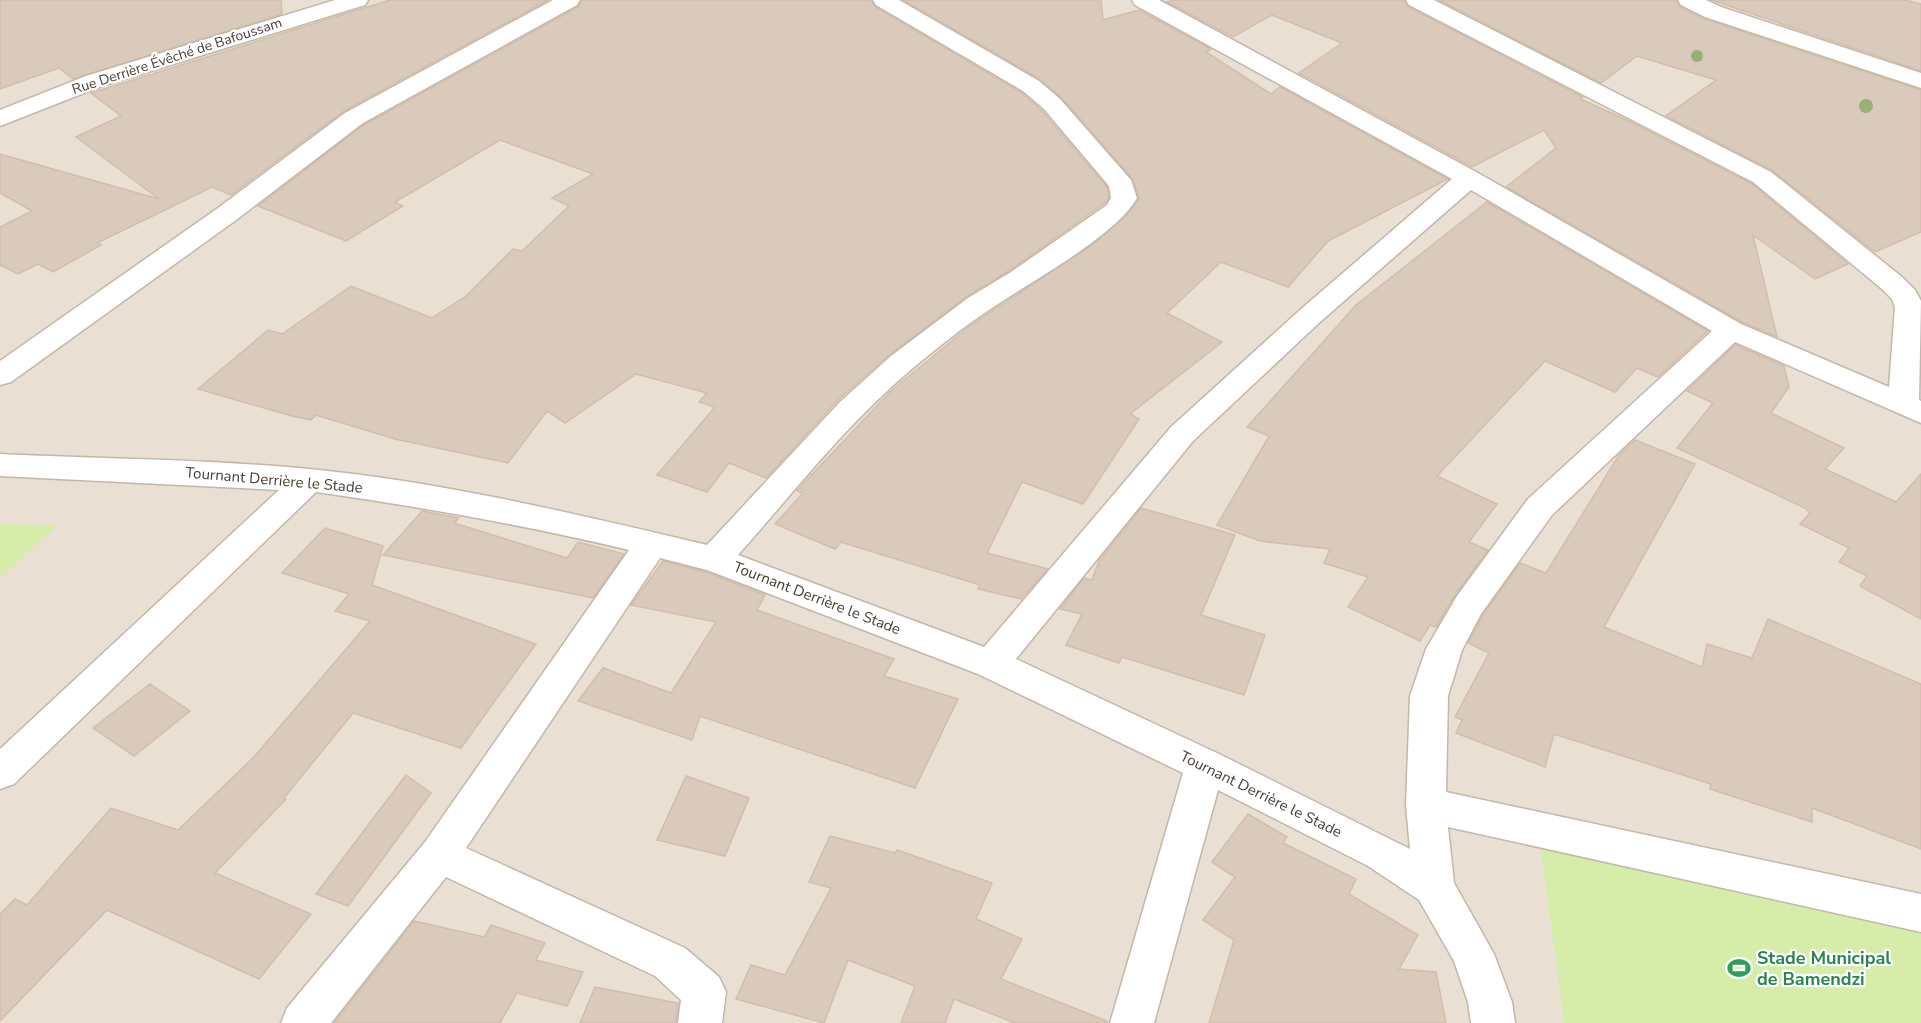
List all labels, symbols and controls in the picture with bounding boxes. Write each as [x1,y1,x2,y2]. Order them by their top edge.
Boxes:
street label: Rue Derrière Évêché de Bafoussam [69,13,285,99]
street label: Tournant Derrière le Stade [185,462,363,498]
street label: Tournant Derrière le Stade [730,557,904,639]
street label: Tournant Derrière le Stade [1177,746,1345,842]
place label: Stade Municipal de Bamendzi [1757,946,1891,991]
sports icon: Stade Municipal de Bamendzi [1726,955,1752,981]

